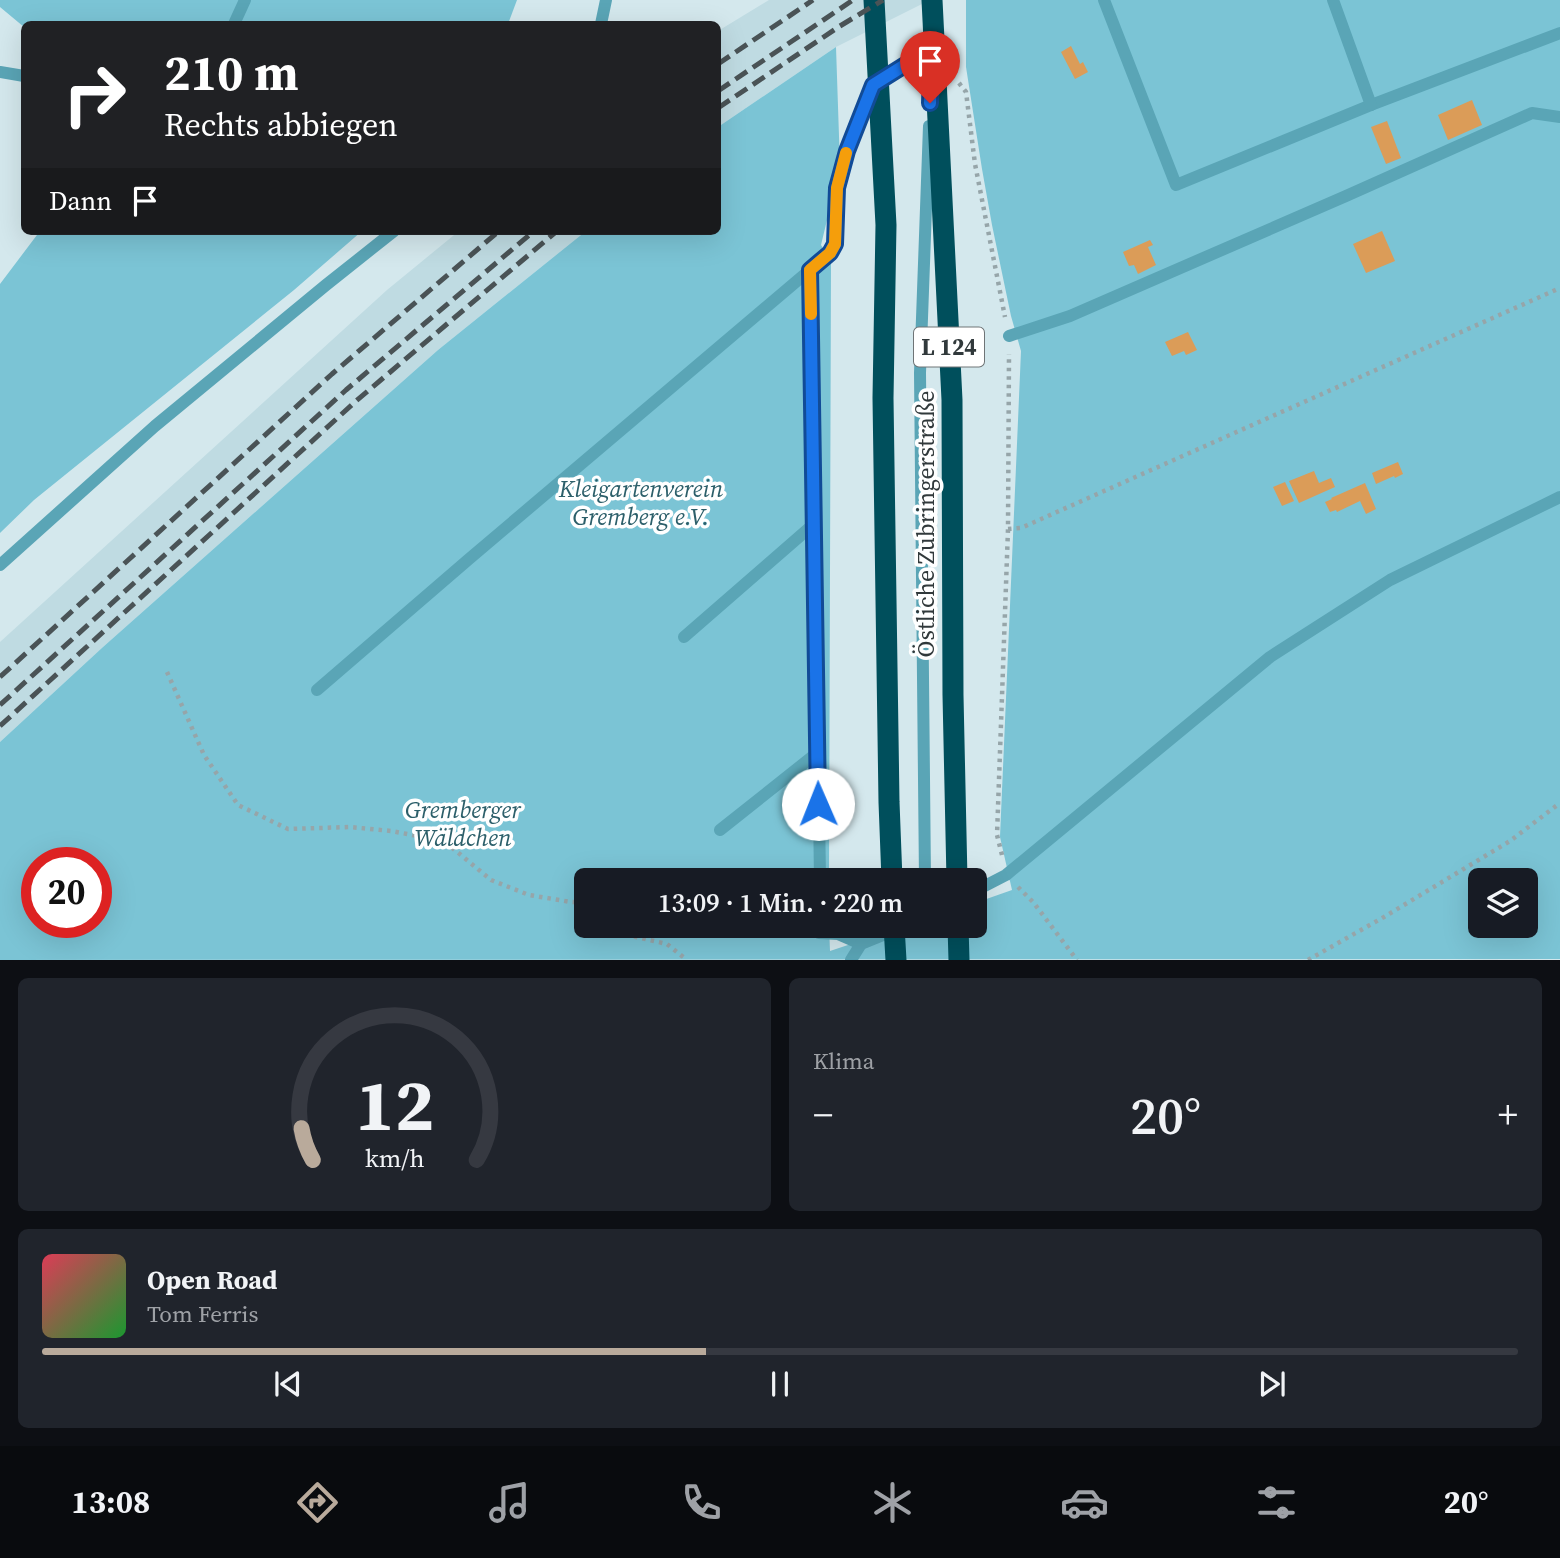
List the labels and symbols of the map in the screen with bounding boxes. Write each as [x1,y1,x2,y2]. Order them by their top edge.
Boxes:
pin [900,31,960,103]
road number: L 124 [914,328,984,366]
street label: Östliche Zubringerstraße [909,391,942,657]
park label: Kleigartenverein Gremberg e.V. [558,472,724,533]
position arrow [781,767,855,841]
park label: Gremberger Wäldchen [405,793,522,854]
speed limit sign: 20 [21,847,112,938]

